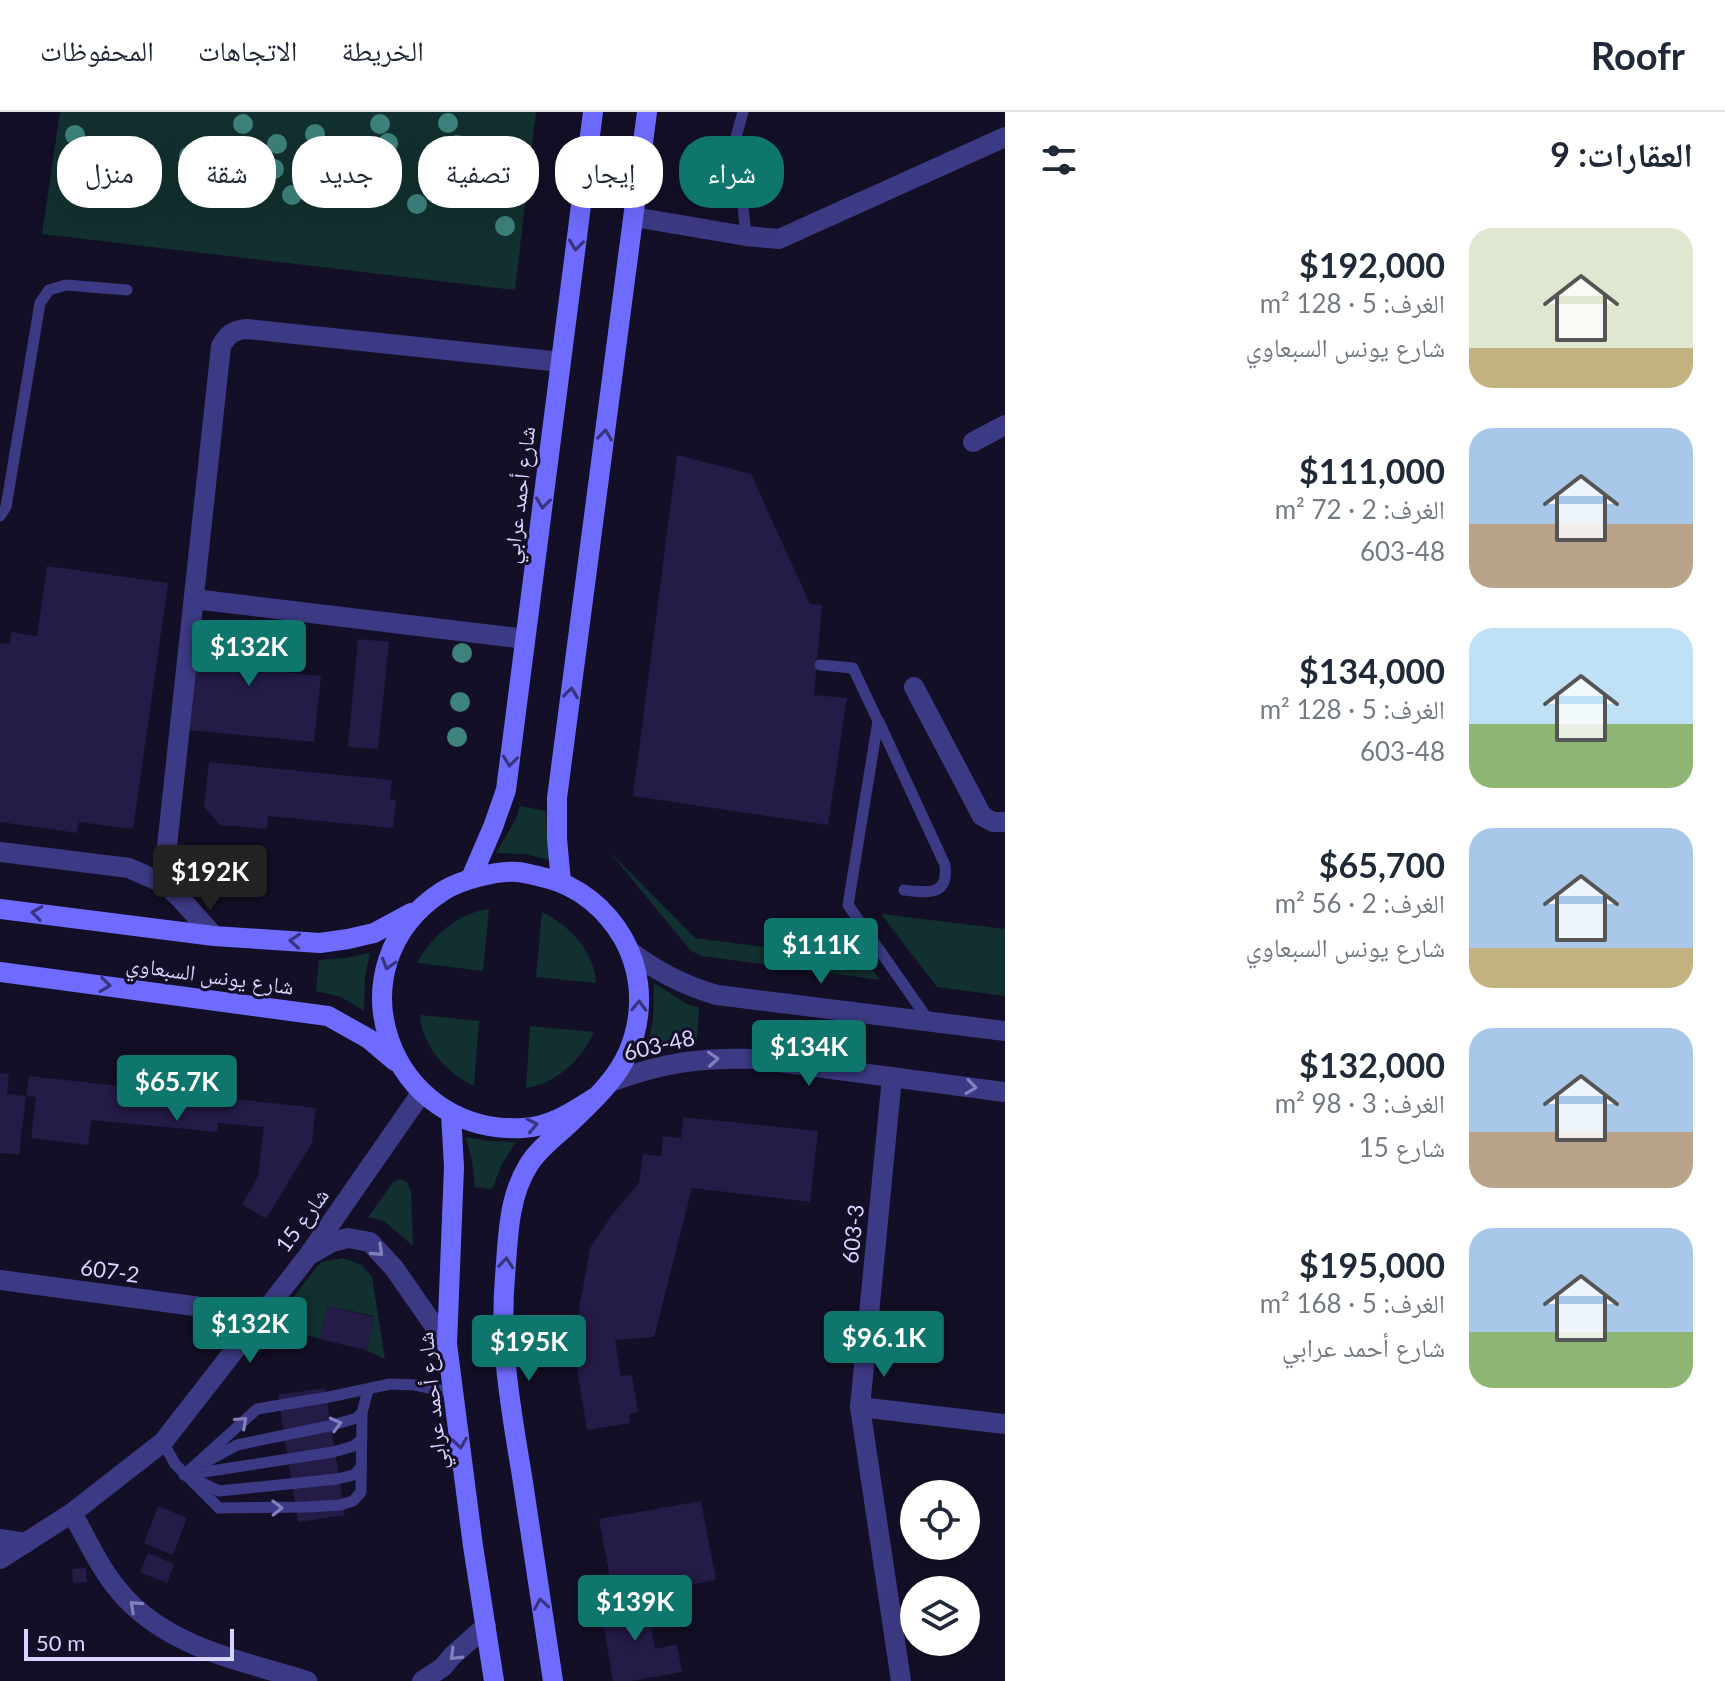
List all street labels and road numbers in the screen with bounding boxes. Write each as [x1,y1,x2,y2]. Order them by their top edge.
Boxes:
street label: شارع أحمد عرابي [497,425,545,566]
street label: شارع يونس السبعاوي [124,949,296,1004]
street label: 603-48 [621,1023,697,1066]
street label: شارع 15 [269,1182,335,1258]
street label: 603-3 [836,1203,869,1265]
street label: 607-2 [79,1253,141,1288]
street label: شارع أحمد عرابي [411,1330,457,1471]

